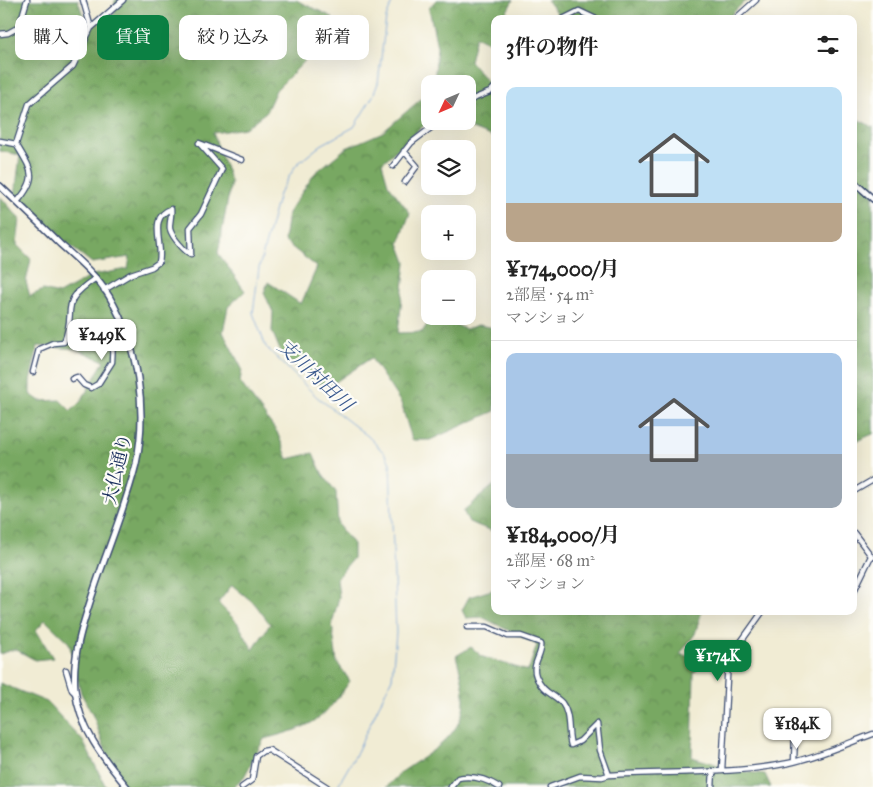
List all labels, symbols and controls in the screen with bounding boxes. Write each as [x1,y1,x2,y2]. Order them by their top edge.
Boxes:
chip: 購入 [15,15,87,60]
chip: 賃貸 [97,15,169,60]
chip: 絞り込み [179,15,287,60]
chip: 新着 [297,15,369,60]
icon: filters [814,31,842,59]
text: 3件の物件 [506,34,598,60]
north arrow [421,75,476,130]
map controls [421,75,476,325]
icon: home [629,120,719,210]
button: layers [421,140,476,195]
button: + [421,205,476,260]
text: ¥174,000/月 [506,256,620,282]
button: − [421,270,476,325]
text: 2部屋 · 54 m² [506,285,594,304]
text: マンション [506,308,585,327]
pin: ¥249K [67,318,137,361]
text: ¥249K [78,325,126,344]
water label: 支川村田川 [273,335,360,418]
icon: home [629,385,719,475]
street label: 大仏通り [98,431,136,507]
text: ¥184,000/月 [506,522,620,548]
text: 2部屋 · 68 m² [506,551,595,570]
text: マンション [506,574,585,593]
pin: ¥174K [683,640,753,682]
text: ¥174K [695,646,741,665]
pin: ¥184K [762,708,832,750]
text: ¥184K [774,714,820,733]

